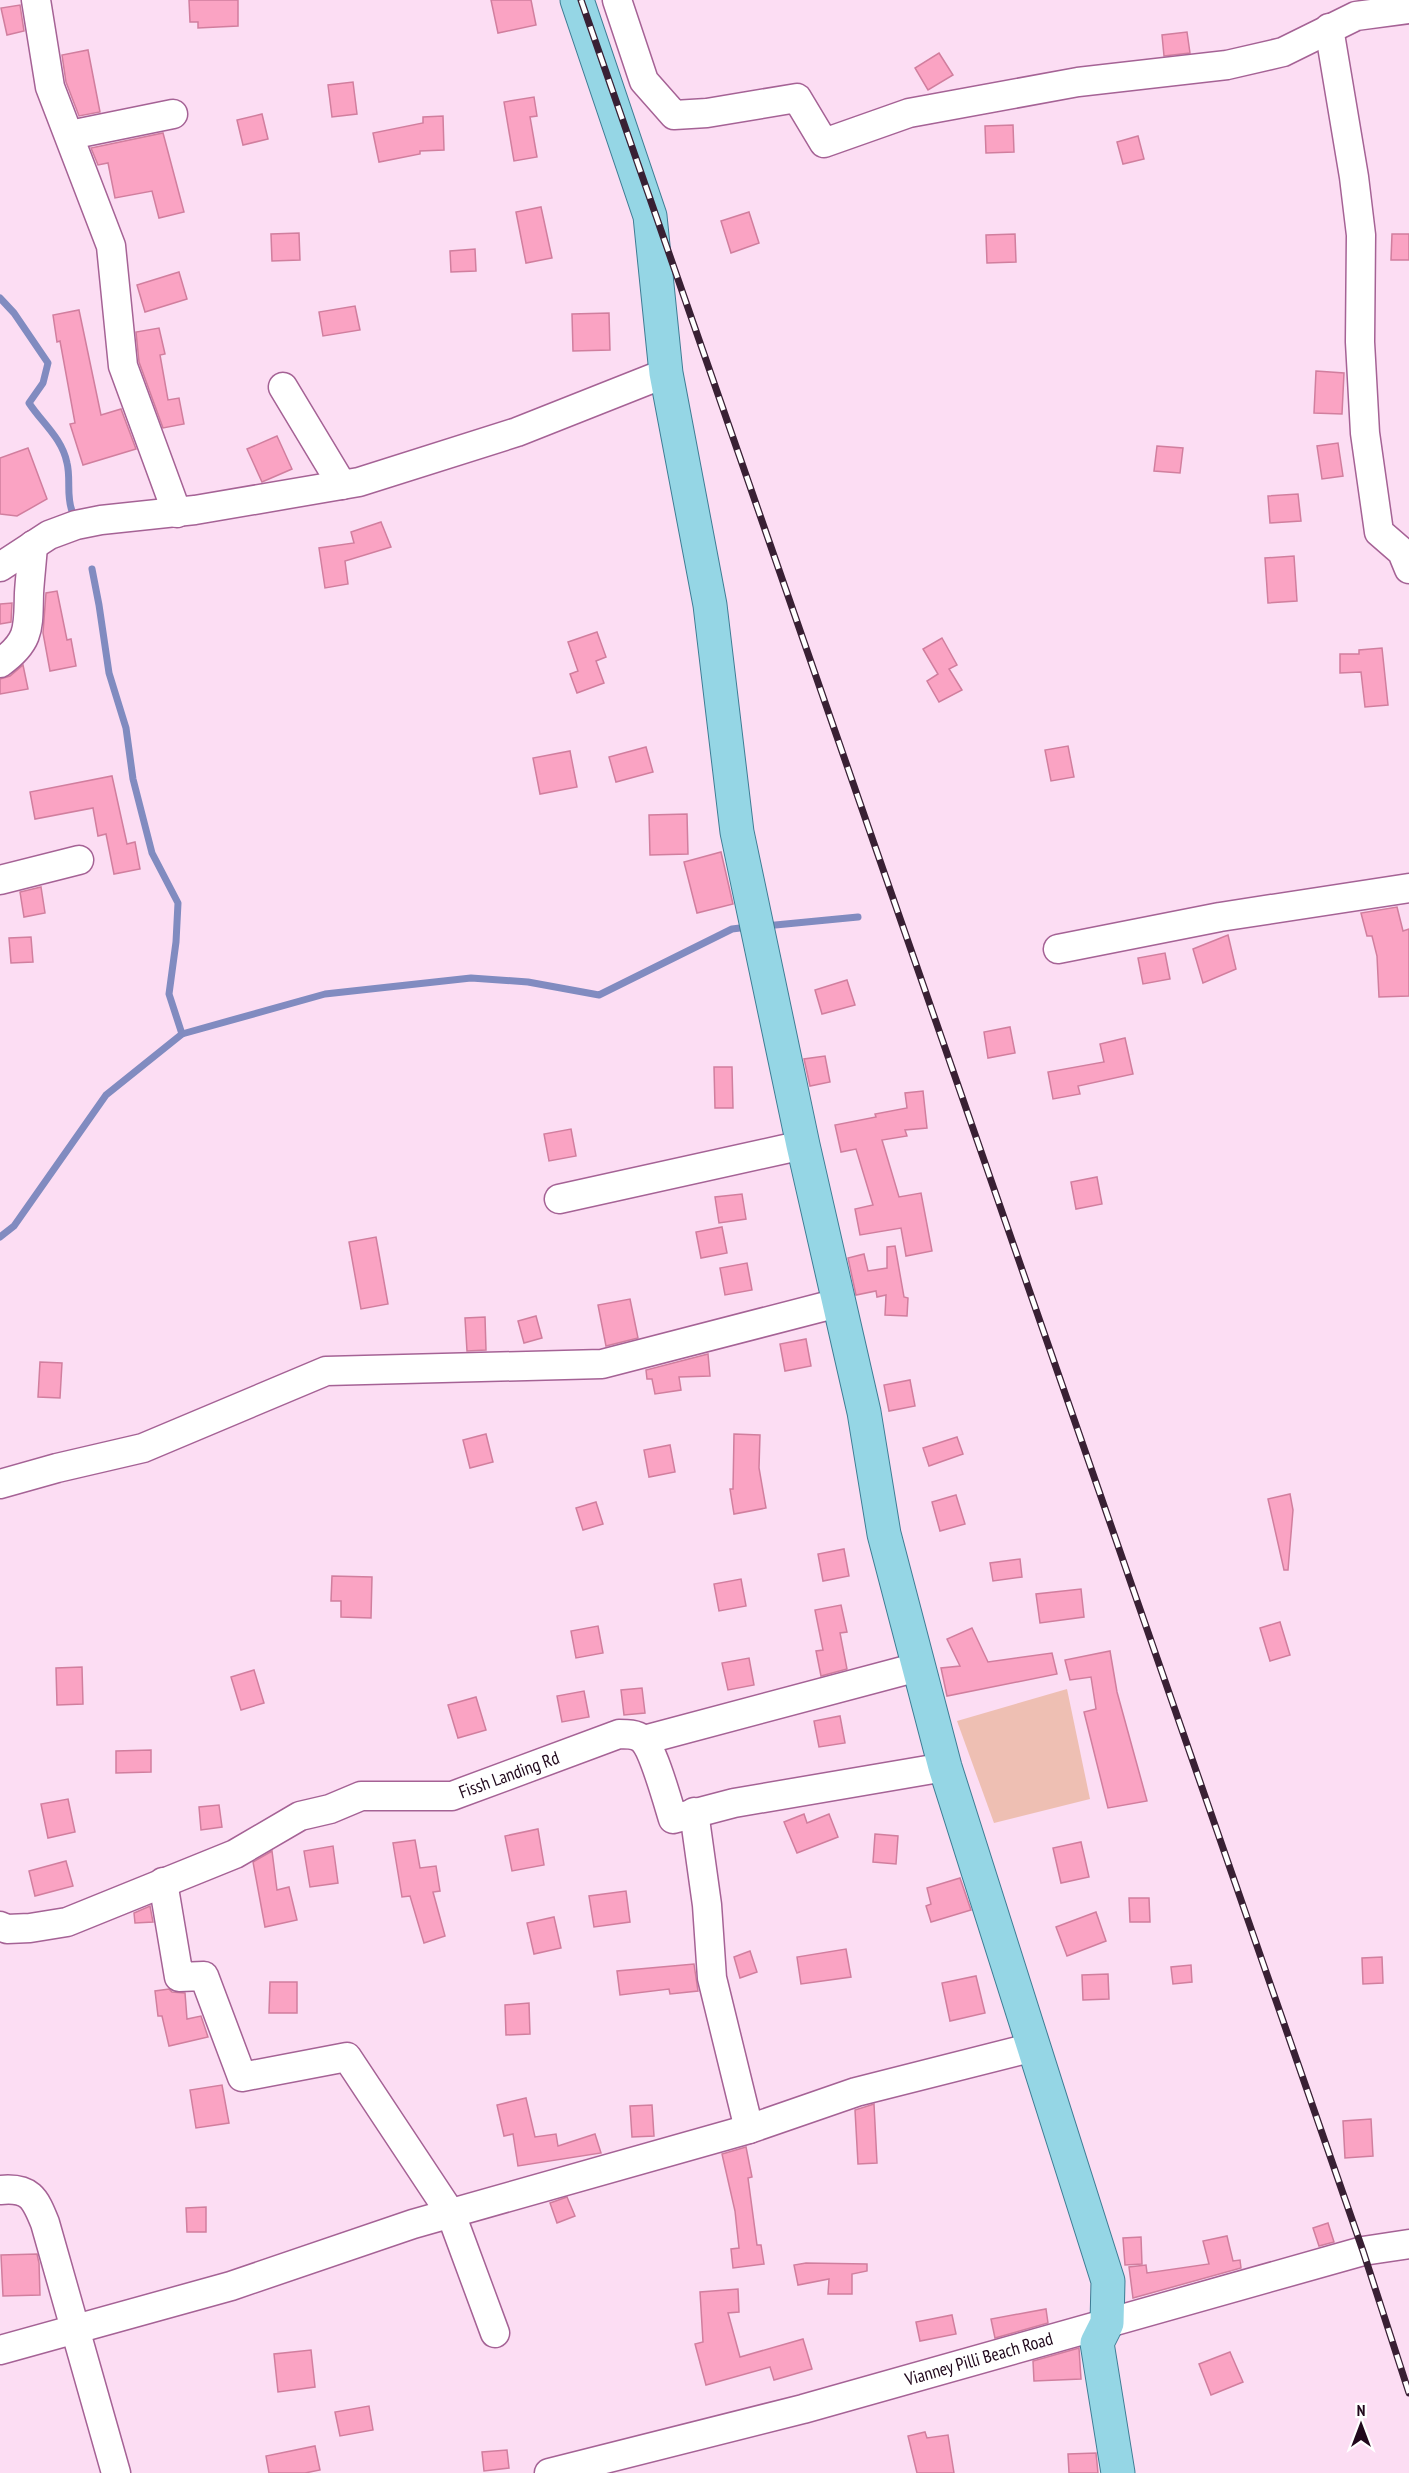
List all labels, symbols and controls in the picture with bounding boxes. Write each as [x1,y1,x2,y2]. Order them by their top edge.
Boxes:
street label: Fissh Landing Rd [455,1746,562,1803]
street label: Vianney Pilli Beach Road [901,2326,1055,2391]
north arrow [1331,2395,1391,2455]
text: N [1357,2400,1365,2420]

